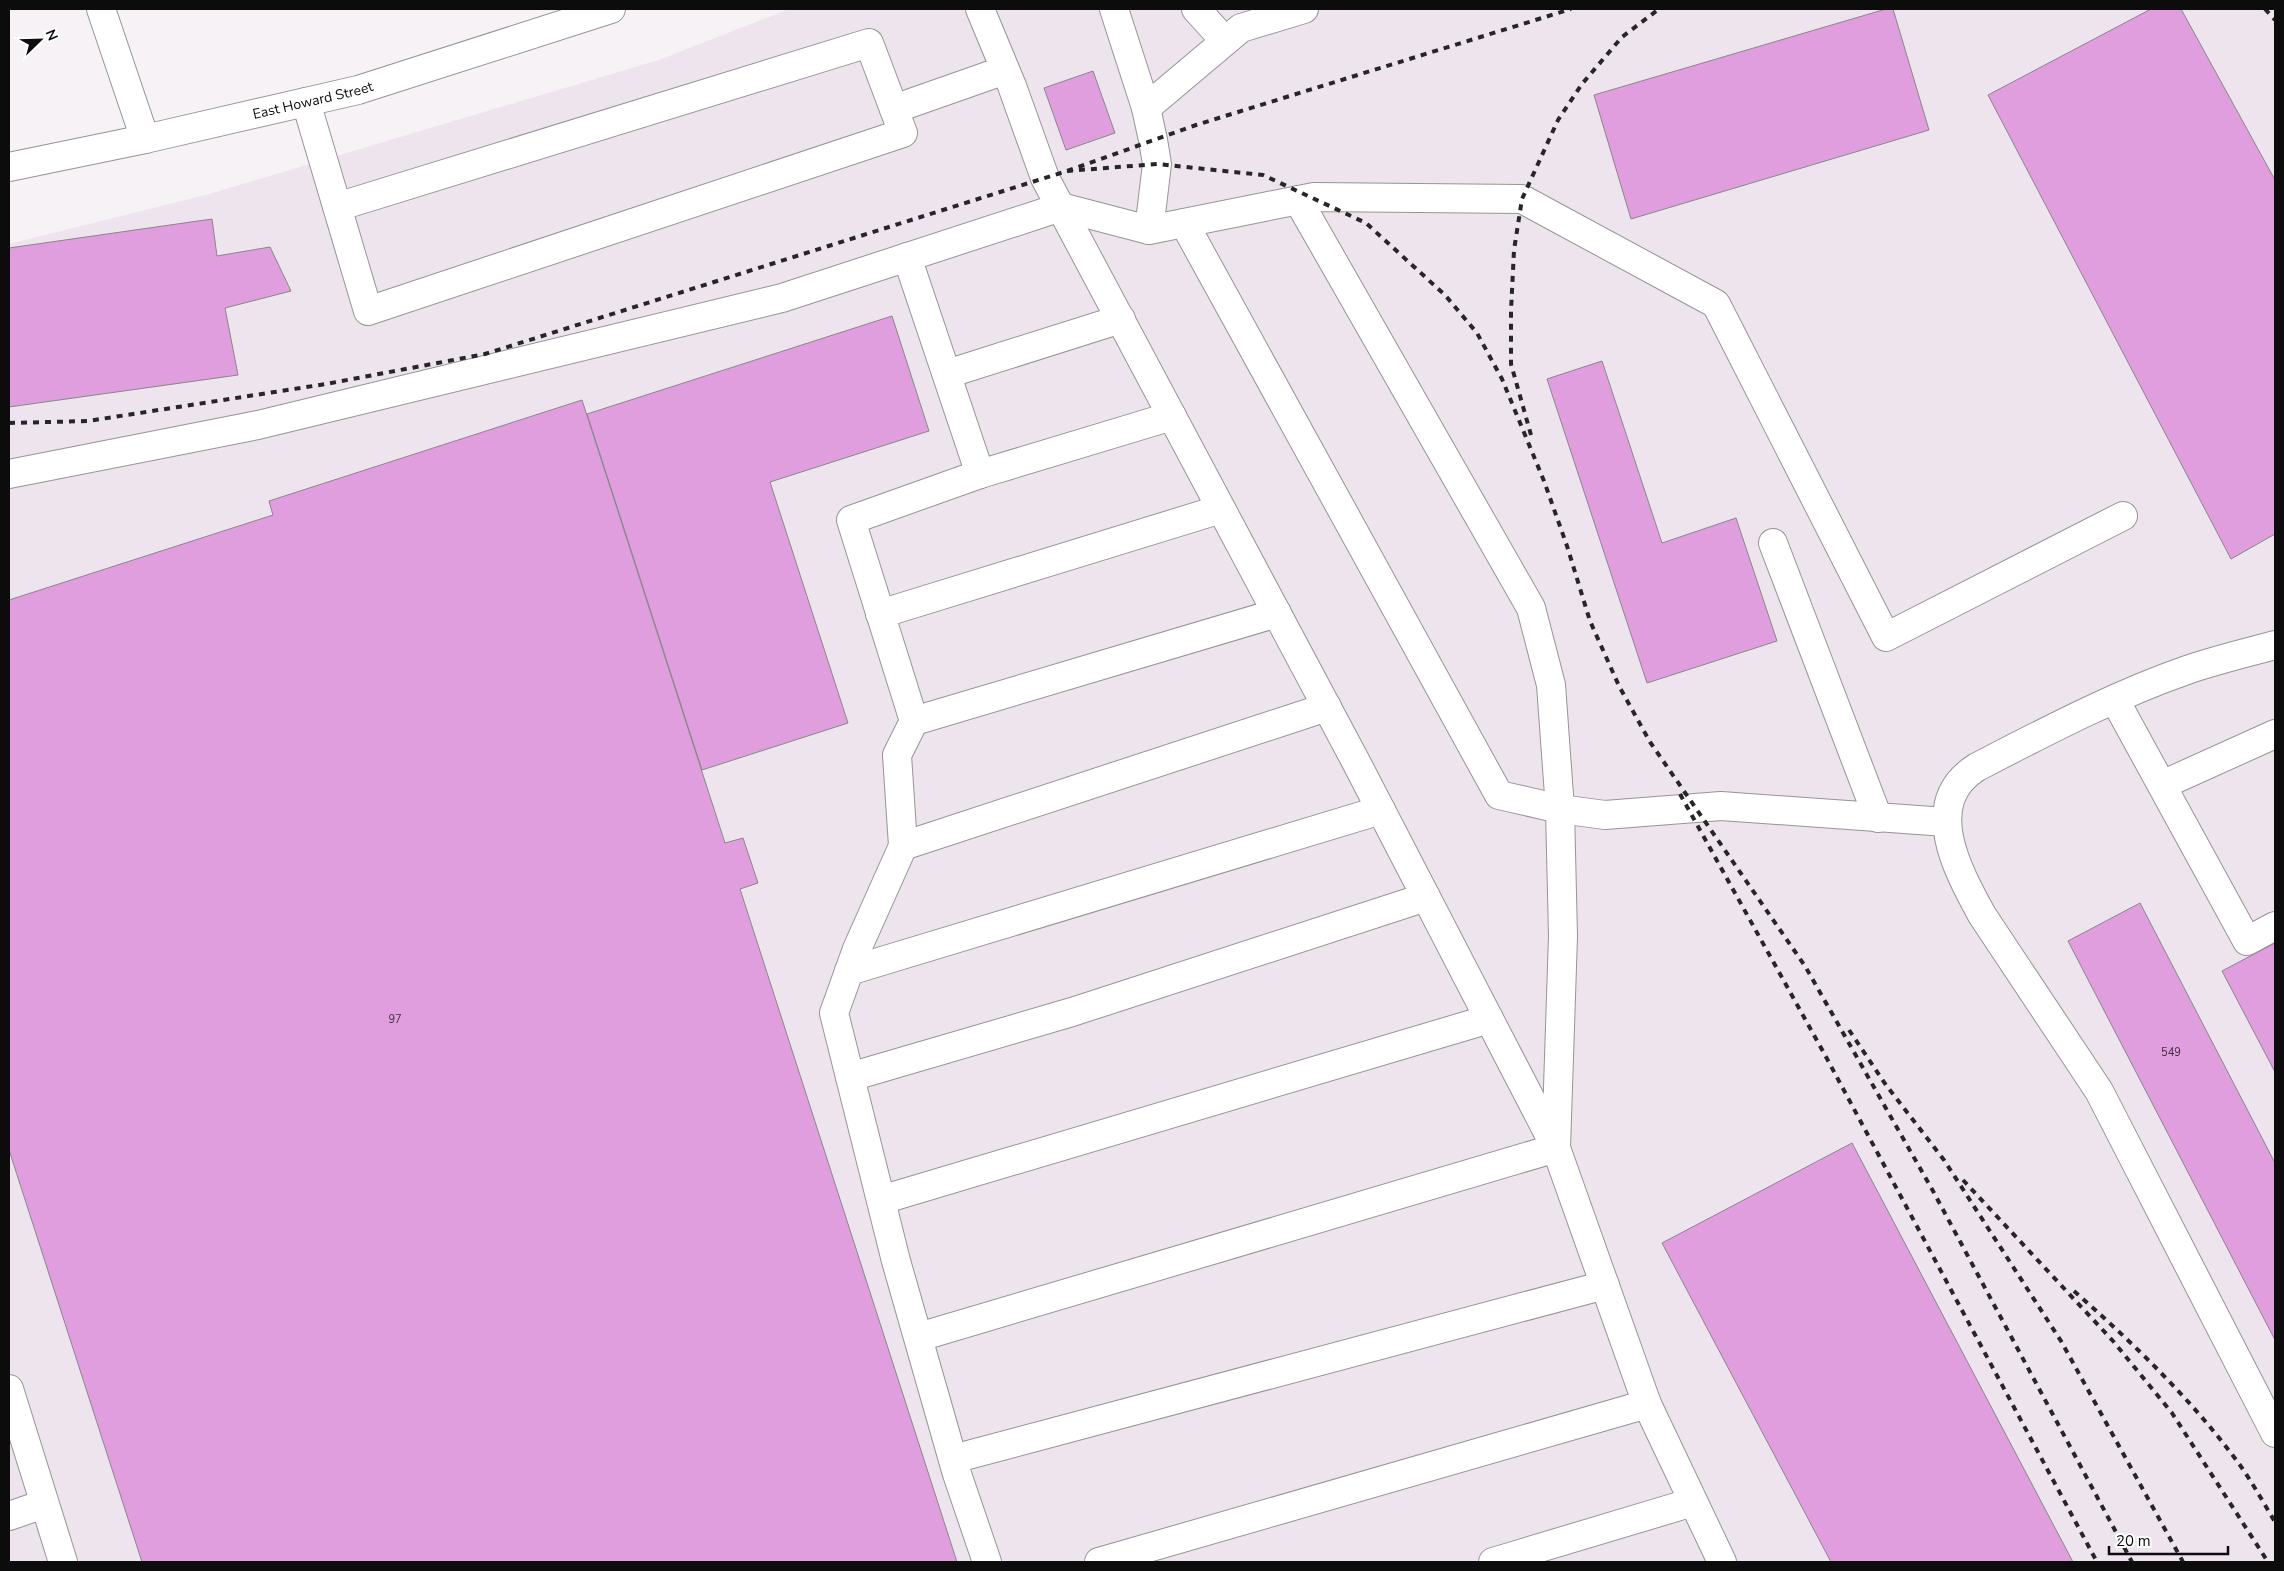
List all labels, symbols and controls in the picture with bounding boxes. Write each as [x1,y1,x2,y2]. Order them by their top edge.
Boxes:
north arrow [15,15,65,65]
text: N [41,27,62,44]
street label: East Howard Street [251,76,375,123]
house number: 97 [388,1012,402,1027]
house number: 549 [2161,1045,2181,1060]
scale bar [2109,1524,2228,1556]
text: 20 m [2116,1531,2151,1551]

